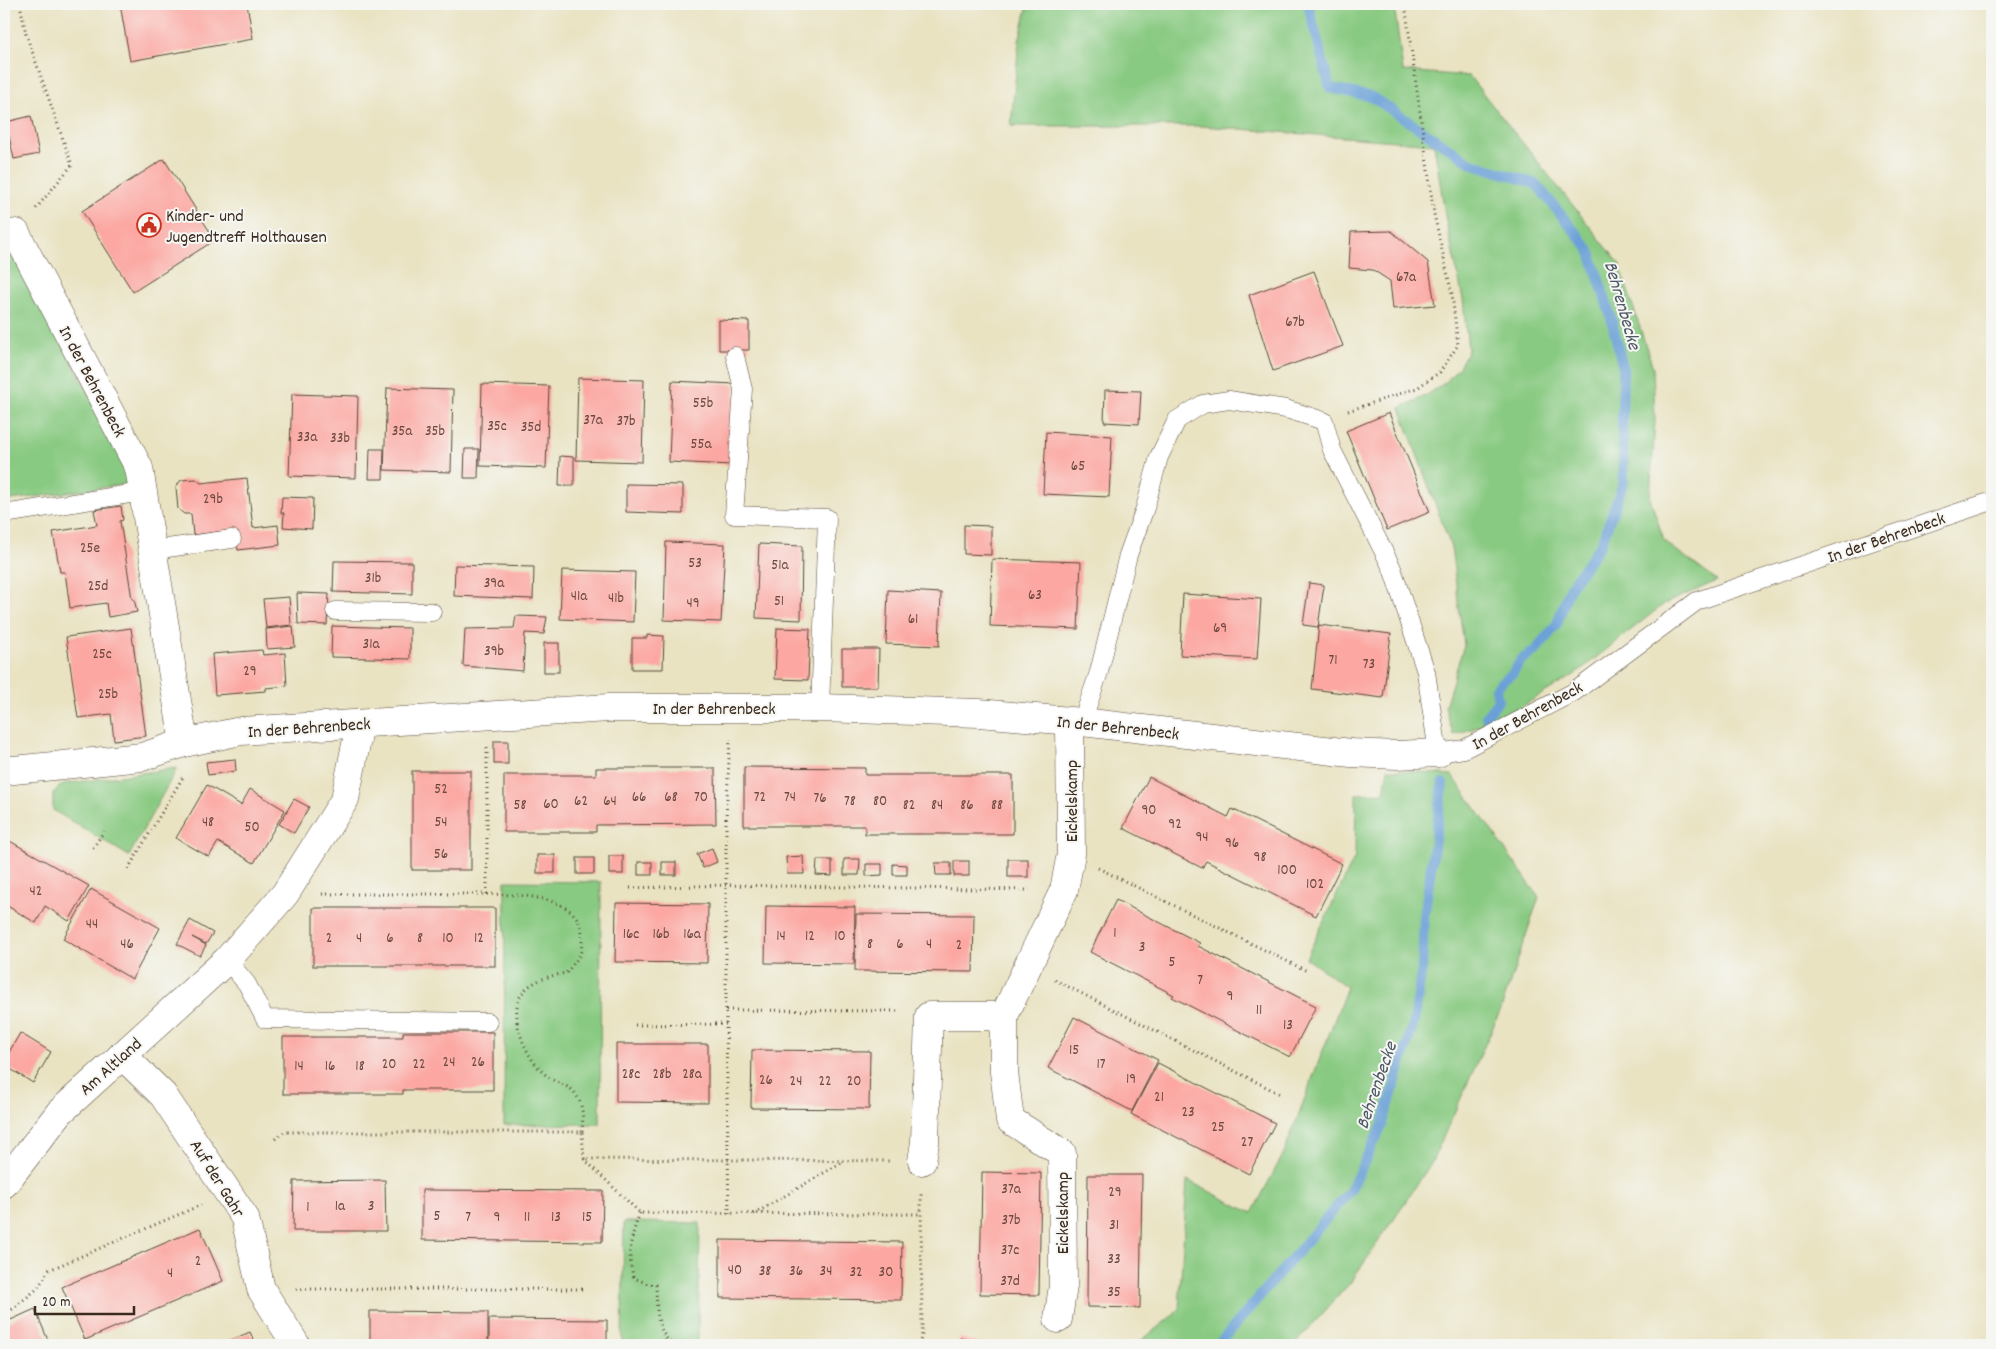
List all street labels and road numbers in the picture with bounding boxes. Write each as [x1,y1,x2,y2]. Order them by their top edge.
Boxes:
street label: In der Behrenbeck [51,322,131,442]
street label: In der Behrenbeck [1825,508,1949,571]
street label: In der Behrenbeck [1468,676,1588,758]
street label: In der Behrenbeck [652,698,776,723]
street label: In der Behrenbeck [1055,711,1180,748]
street label: In der Behrenbeck [247,713,371,746]
street label: Eickelskamp [1061,760,1086,842]
street label: Am Altland [75,1033,148,1103]
street label: Auf der Gahr [182,1136,250,1223]
street label: Eickelskamp [1052,1172,1077,1254]

